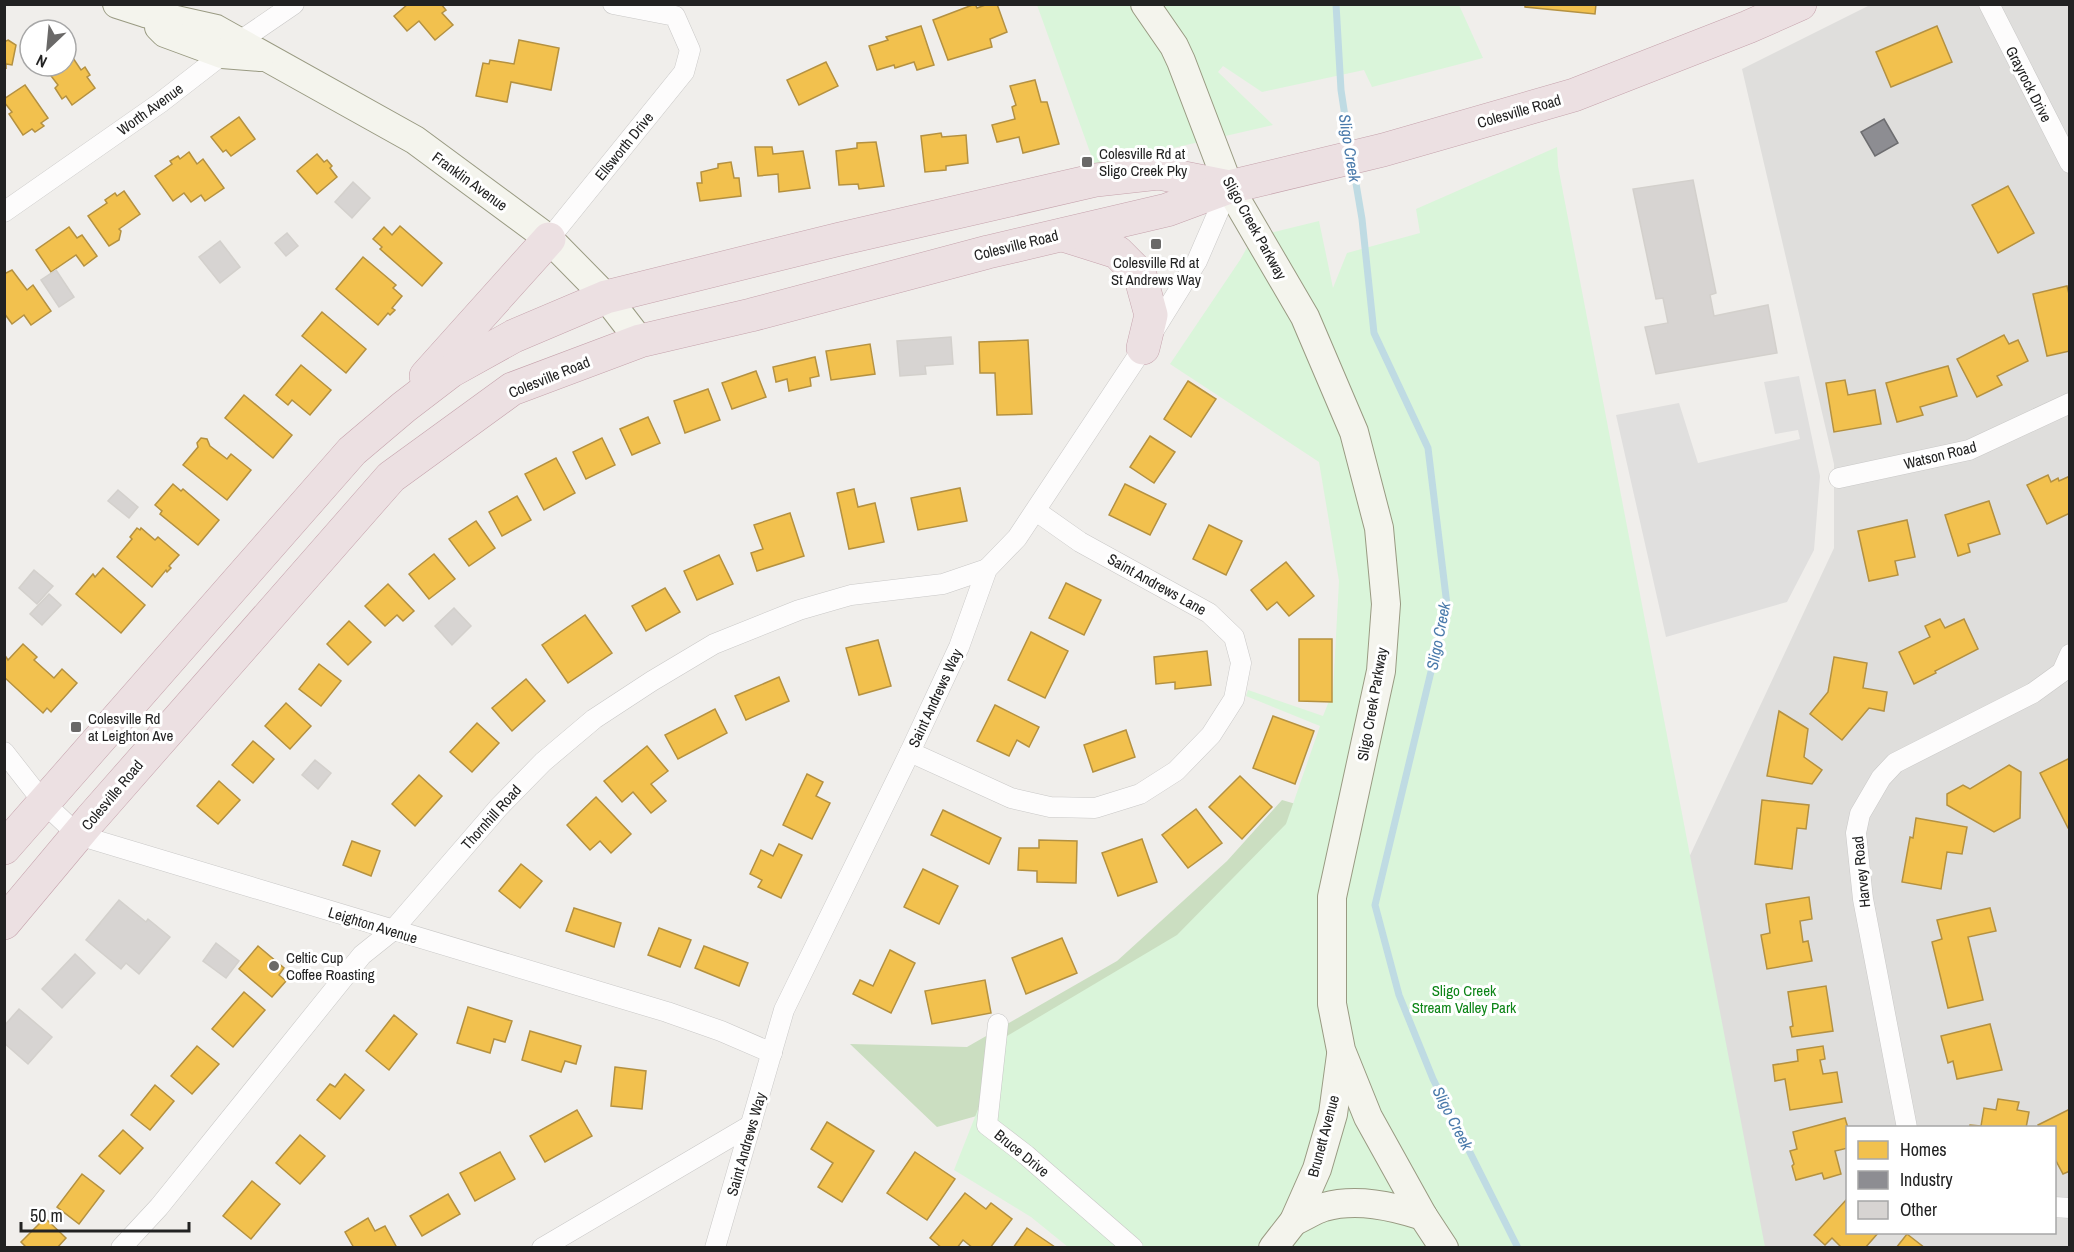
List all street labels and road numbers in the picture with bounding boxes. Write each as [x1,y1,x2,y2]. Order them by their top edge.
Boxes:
street label: Grayrock Drive [2001,42,2057,126]
street label: Worth Avenue [113,78,187,140]
street label: Colesville Road [1475,89,1563,133]
street label: Ellsworth Drive [590,107,658,185]
street label: Franklin Avenue [428,146,512,216]
street label: Sligo Creek Parkway [1218,173,1292,284]
street label: Colesville Road [972,224,1060,266]
street label: Colesville Road [505,351,593,403]
street label: Watson Road [1902,436,1978,474]
street label: Saint Andrews Lane [1104,548,1210,620]
street label: Saint Andrews Way [903,644,967,751]
street label: Sligo Creek Parkway [1352,645,1392,762]
street label: Colesville Road [76,755,148,835]
street label: Thornhill Road [456,780,526,854]
street label: Harvey Road [1847,835,1875,909]
street label: Leighton Avenue [326,901,420,949]
street label: Saint Andrews Way [721,1089,771,1198]
street label: Brunett Avenue [1302,1093,1344,1179]
street label: Bruce Drive [990,1124,1054,1182]

